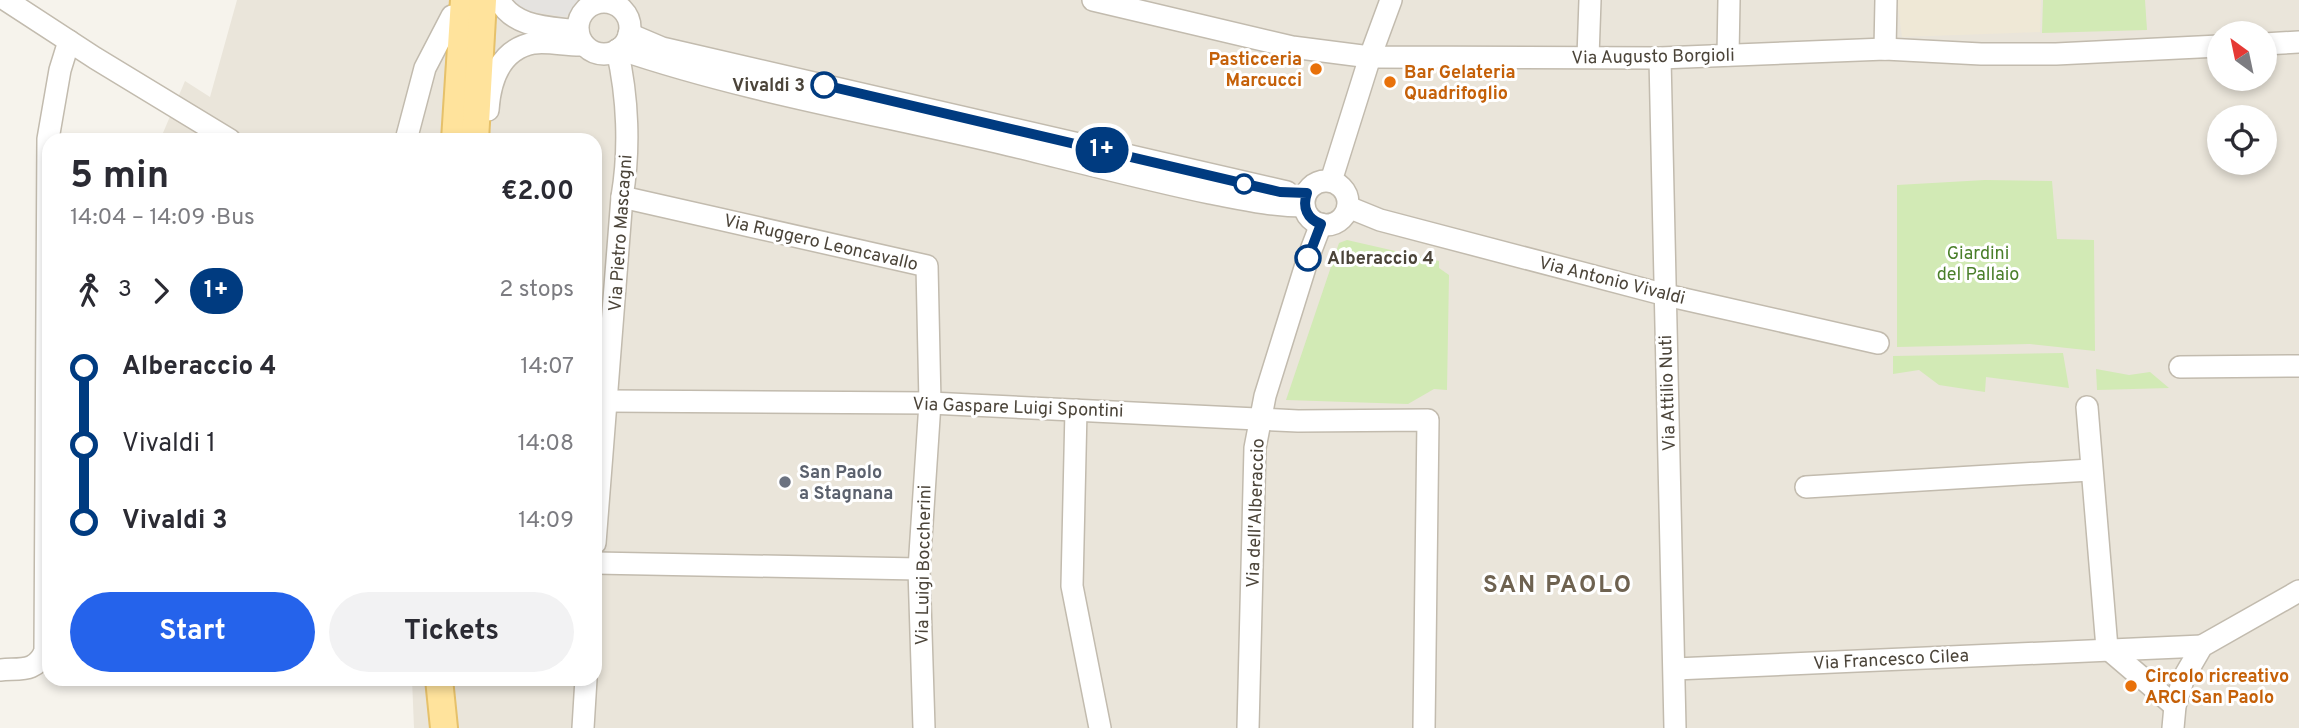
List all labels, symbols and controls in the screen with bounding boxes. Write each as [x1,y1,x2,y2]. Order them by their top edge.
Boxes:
north arrow [2207,21,2277,91]
map controls [2207,21,2277,175]
street label: Via Augusto Borgioli [1571,45,1735,70]
place label: Pasticceria Marcucci [1208,49,1302,93]
marker: Pasticceria Marcucci [1308,61,1324,77]
place label: Bar Gelateria Quadrifoglio [1404,62,1516,106]
marker: Vivaldi 3 [811,72,837,98]
marker: Bar Gelateria Quadrifoglio [1382,74,1398,90]
place label: Vivaldi 3 [732,75,805,98]
button: locate [2207,105,2277,175]
line badge: 1+ [1070,127,1134,173]
text: 1+ [1090,135,1114,165]
text: 5 min [70,153,169,202]
street label: Via Pietro Mascagni [605,154,638,312]
unlabelled marker [1234,174,1254,194]
text: €2.00 [501,176,574,209]
text: 14:04 – 14:09 · Bus [70,204,255,233]
street label: Via Ruggero Leoncavallo [721,210,920,277]
park label: Giardini del Pallaio [1937,243,2019,287]
marker: Alberaccio 4 [1295,245,1321,271]
place label: Alberaccio 4 [1327,248,1434,271]
street label: Via Antonio Vivaldi [1536,252,1687,311]
icon: walk [70,272,108,310]
icon: forward [142,272,180,310]
text: 3 [118,276,132,305]
text: 1+ [204,276,229,306]
text: 2 stops [499,276,574,305]
street label: Via Attilio Nuti [1655,334,1682,451]
text: Alberaccio 4 [122,351,276,384]
text: 14:07 [520,353,574,382]
street label: Via Gaspare Luigi Spontini [912,393,1124,424]
text: Vivaldi 1 [122,428,216,461]
text: 14:08 [518,430,574,459]
street label: Via dell'Alberaccio [1242,438,1271,588]
place label: San Paolo a Stagnana [799,462,893,506]
marker: San Paolo a Stagnana [777,474,793,490]
street label: Via Luigi Boccherini [912,485,937,646]
text: Vivaldi 3 [122,505,227,538]
text: 14:09 [518,507,574,536]
district label: SAN PAOLO [1483,571,1633,601]
button: Start [70,592,315,672]
button: Tickets [329,592,574,672]
street label: Via Francesco Cilea [1813,645,1970,676]
place label: Circolo ricreativo ARCI San Paolo [2145,666,2289,710]
marker: Circolo ricreativo ARCI San Paolo [2123,678,2139,694]

